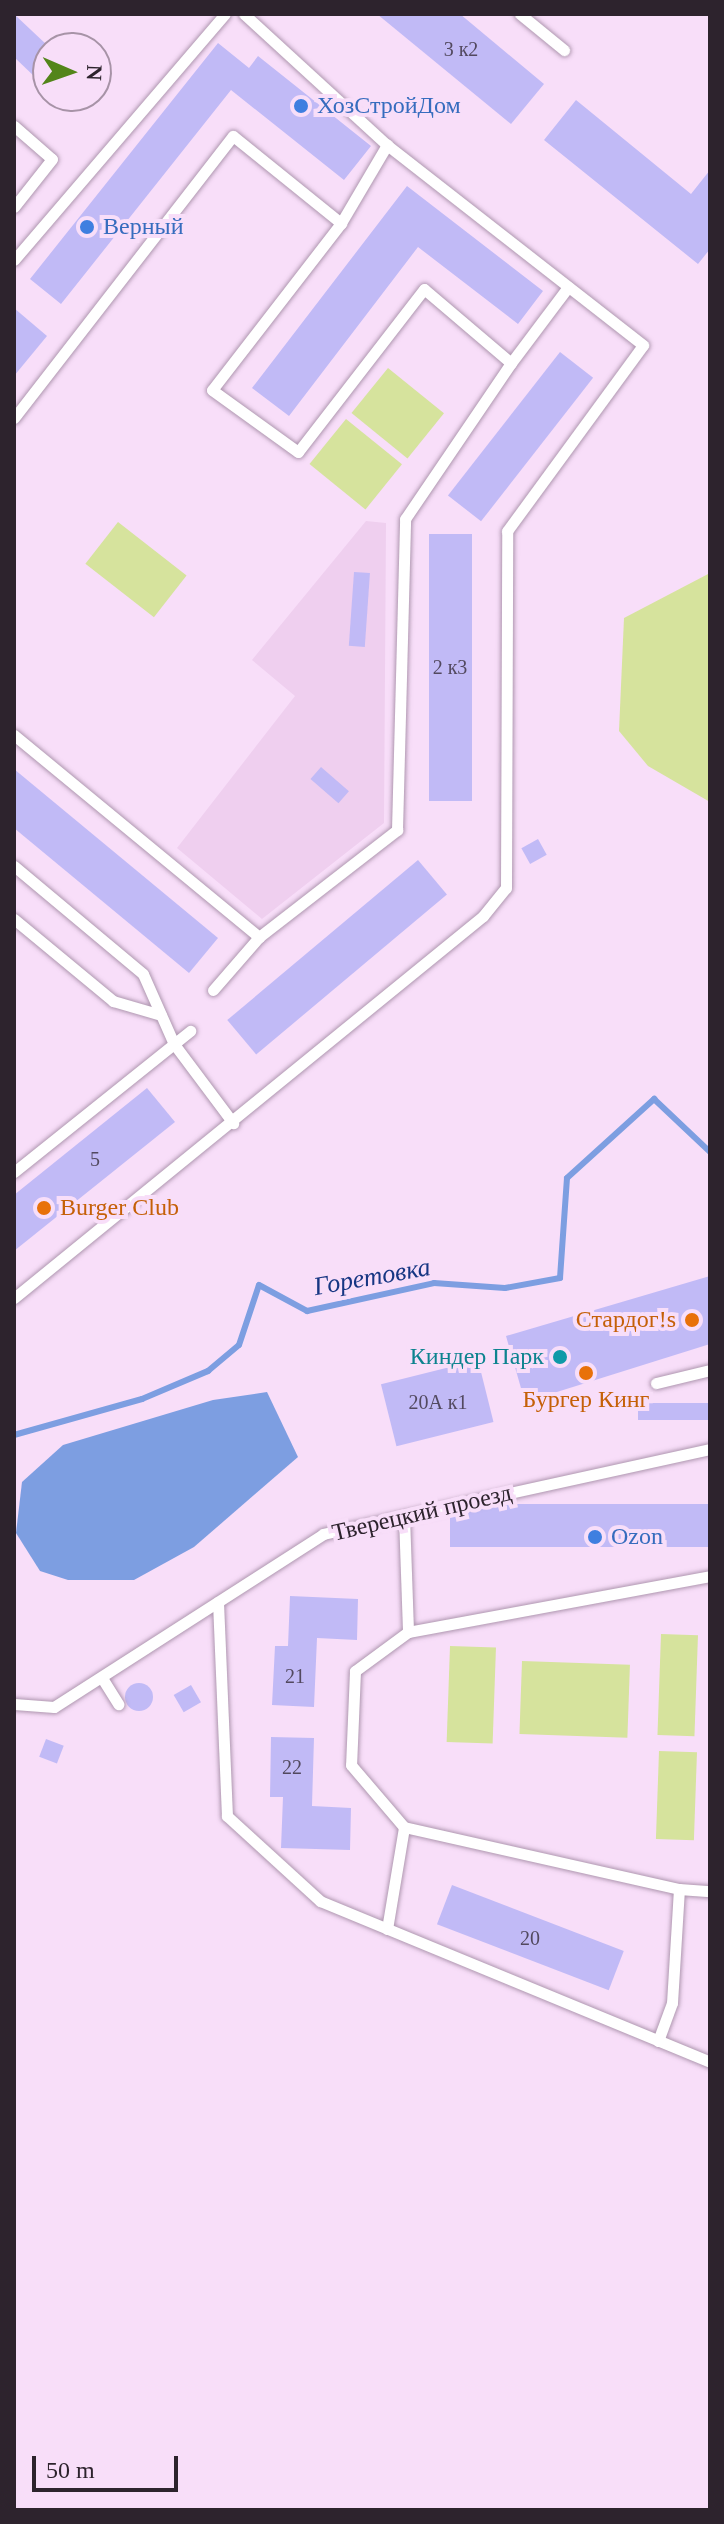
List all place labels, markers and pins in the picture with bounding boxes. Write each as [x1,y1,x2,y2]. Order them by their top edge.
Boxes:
place label: ХозСтройДом [317,92,461,120]
marker: ХозСтройДом [292,97,310,115]
place label: Верный [103,213,183,241]
marker: Верный [78,218,96,236]
place label: Burger Club [60,1194,179,1222]
marker: Burger Club [35,1199,53,1217]
place label: Стардог!s [576,1306,676,1334]
marker: Стардог!s [683,1311,701,1329]
place label: Киндер Парк [410,1343,544,1371]
marker: Киндер Парк [551,1348,569,1366]
marker: Бургер Кинг [577,1364,595,1382]
place label: Бургер Кинг [523,1386,649,1414]
place label: Ozon [611,1523,663,1551]
marker: Ozon [586,1528,604,1546]

